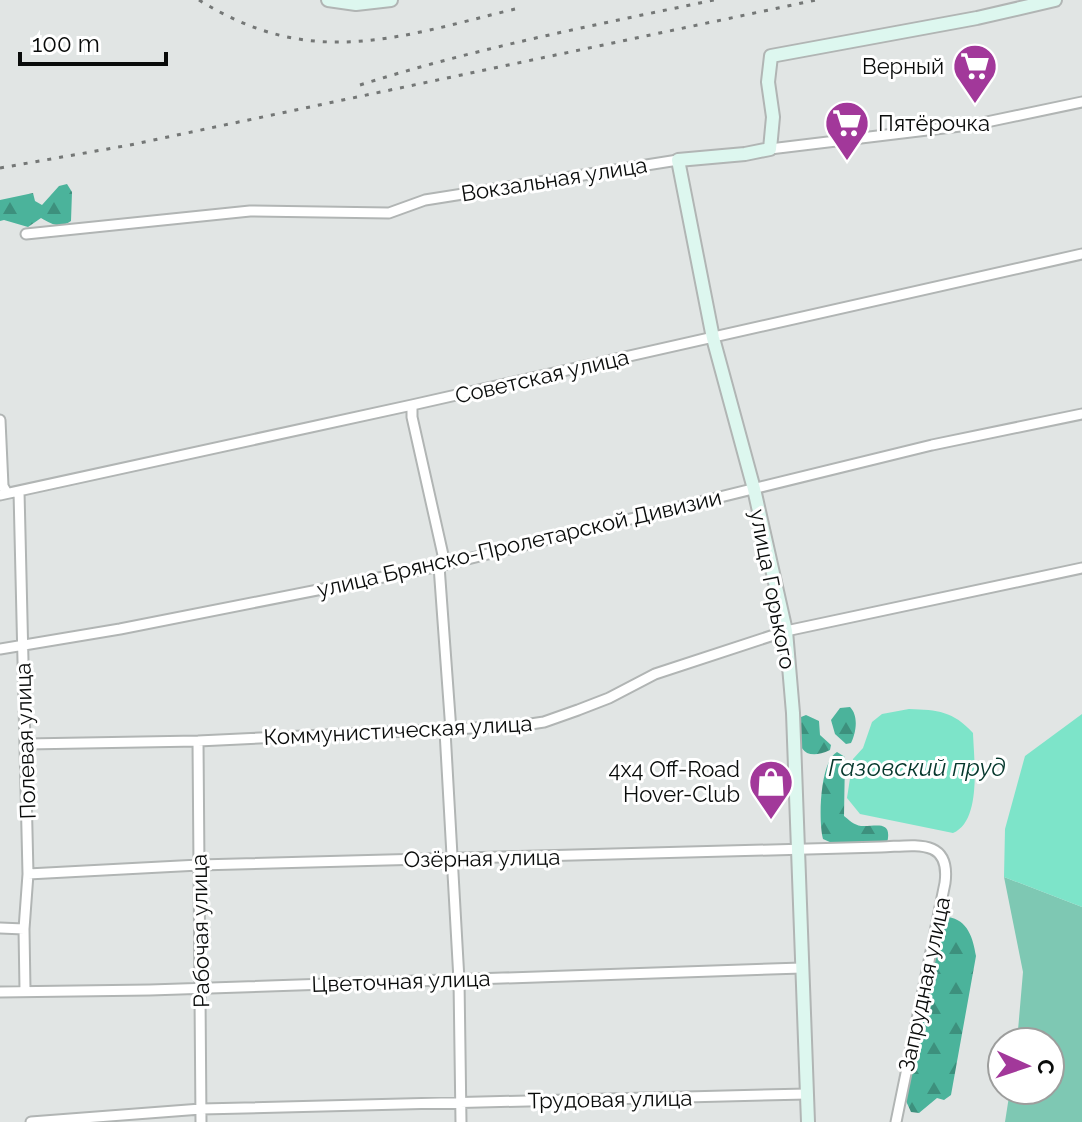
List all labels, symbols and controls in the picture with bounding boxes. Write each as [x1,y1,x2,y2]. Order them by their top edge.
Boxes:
scale bar [20,16,166,66]
text: 100 m [32,29,100,58]
supermarket icon: Верный [951,42,999,105]
place label: Верный [862,53,944,79]
supermarket icon: Пятёрочка [823,99,871,162]
place label: Пятёрочка [878,110,990,136]
street label: Вокзальная улица [459,151,649,207]
street label: Советская улица [453,343,631,409]
street label: улица Брянско-Пролетарской Дивизии [314,484,724,602]
street label: улица Горького [745,507,801,671]
street label: Полевая улица [9,662,41,820]
street label: Коммунистическая улица [263,710,533,750]
water label: Газовский пруд [828,753,1006,782]
place label: 4x4 Off-Road Hover-Club [608,756,740,807]
shop icon: 4x4 Off-Road Hover-Club [747,758,795,821]
street label: Озёрная улица [403,844,561,872]
street label: Рабочая улица [186,854,214,1008]
street label: Запрудная улица [893,894,955,1074]
street label: Цветочная улица [311,965,491,997]
north arrow [986,1026,1066,1106]
text: С [1033,1059,1059,1075]
street label: Трудовая улица [527,1085,693,1113]

